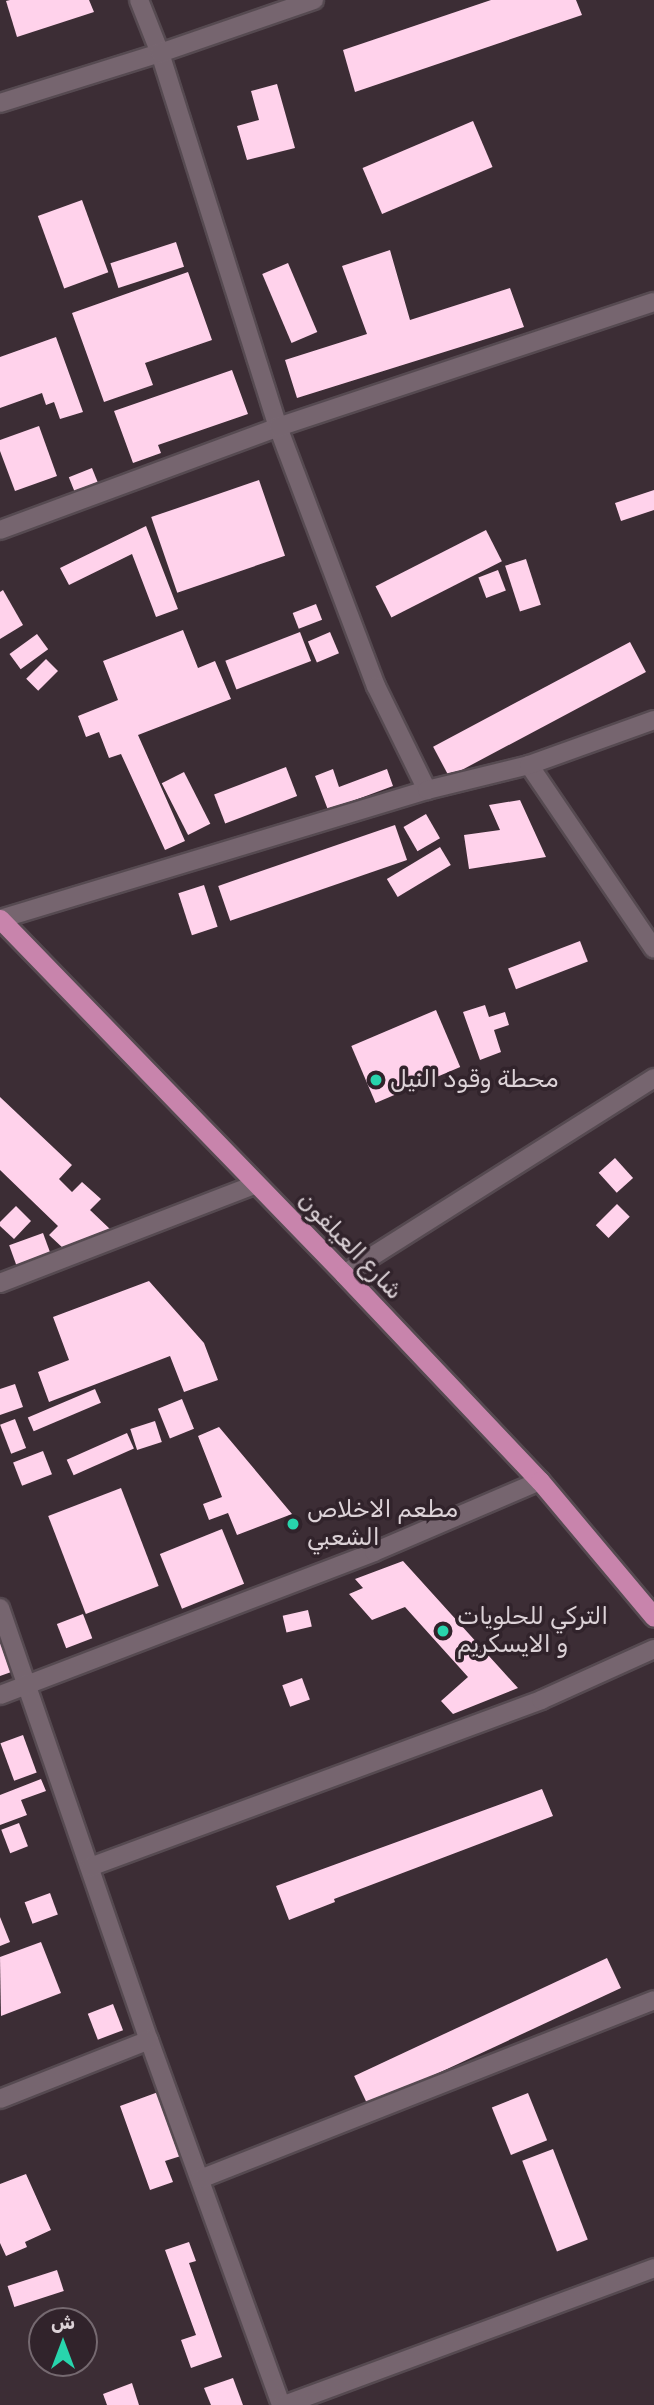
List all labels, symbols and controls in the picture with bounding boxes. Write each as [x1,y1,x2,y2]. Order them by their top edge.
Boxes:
place label: محطة وقود النيل [390,1066,559,1094]
marker: محطة وقود النيل [368,1072,384,1088]
street label: شارع العيلفون [292,1186,408,1306]
place label: مطعم الاخلاص الشعبي [307,1496,458,1552]
marker: مطعم الاخلاص الشعبي [285,1516,301,1532]
place label: التركي للحلويات و الايسكريم [457,1603,608,1659]
marker: التركي للحلويات و الايسكريم [435,1623,451,1639]
north arrow [28,2307,98,2377]
text: ش [51,2311,75,2334]

